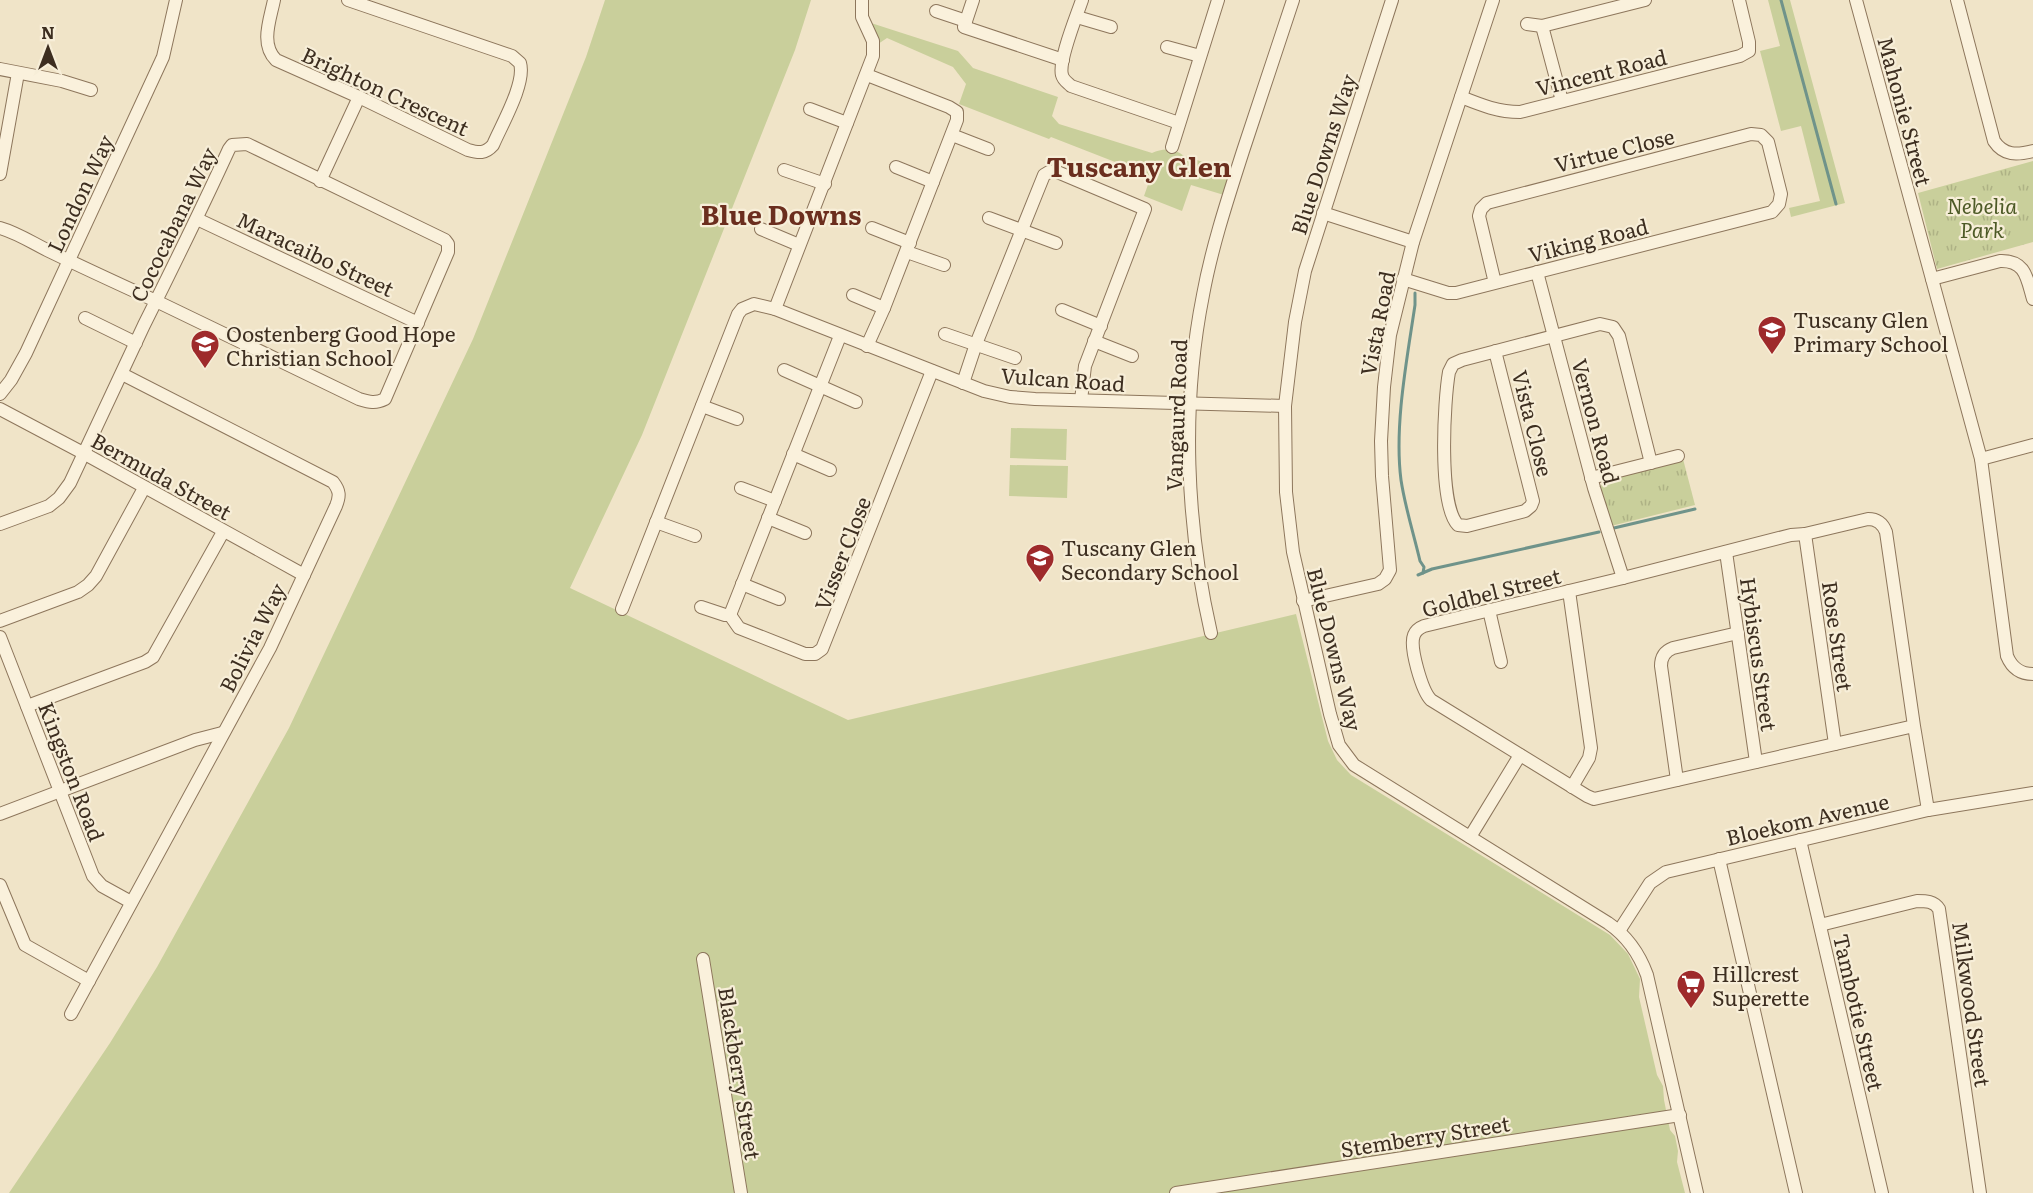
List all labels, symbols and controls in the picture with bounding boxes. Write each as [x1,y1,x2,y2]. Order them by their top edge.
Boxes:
north arrow [18,18,78,78]
text: N [41,20,55,44]
street label: Mahonie Street [1871,33,1941,190]
street label: Brighton Crescent [297,38,475,143]
street label: Vincent Road [1532,40,1670,102]
street label: Blue Downs Way [1281,69,1363,238]
street label: Virtue Close [1551,119,1677,179]
street label: London Way [38,128,120,257]
street label: Cococabana Way [121,140,223,307]
district label: Tuscany Glen [1046,145,1232,185]
park label: Nebelia Park [1947,189,2017,244]
district label: Blue Downs [701,193,861,233]
street label: Maracaibo Street [232,203,400,303]
street label: Viking Road [1525,209,1651,269]
street label: Vista Road [1351,268,1401,378]
place label: Tuscany Glen Primary School [1793,303,1948,358]
school or university icon: Tuscany Glen Primary School [1756,314,1788,356]
place label: Oostenberg Good Hope Christian School [226,317,456,372]
school or university icon: Oostenberg Good Hope Christian School [189,328,221,370]
street label: Vangaurd Road [1157,338,1193,492]
street label: Vernon Road [1565,355,1629,487]
street label: Vulcan Road [1000,358,1126,398]
street label: Vista Close [1506,366,1562,480]
street label: Bermuda Street [86,424,238,527]
street label: Visser Close [805,491,877,614]
place label: Tuscany Glen Secondary School [1061,531,1239,586]
school or university icon: Tuscany Glen Secondary School [1024,542,1056,584]
street label: Goldbel Street [1418,559,1564,623]
street label: Blue Downs Way [1301,564,1372,735]
street label: Hybiscus Street [1734,575,1786,734]
street label: Bolivia Way [210,576,292,697]
street label: Rose Street [1816,579,1862,694]
street label: Kingston Road [32,697,114,845]
street label: Bloekom Avenue [1722,784,1892,852]
street label: Milkwood Street [1946,919,2000,1089]
street label: Tambotie Street [1827,930,1893,1094]
place label: Hillcrest Superette [1712,957,1809,1012]
supermarket icon: Hillcrest Superette [1675,968,1707,1010]
street label: Blackberry Street [712,984,770,1162]
street label: Stemberry Street [1338,1106,1512,1164]

